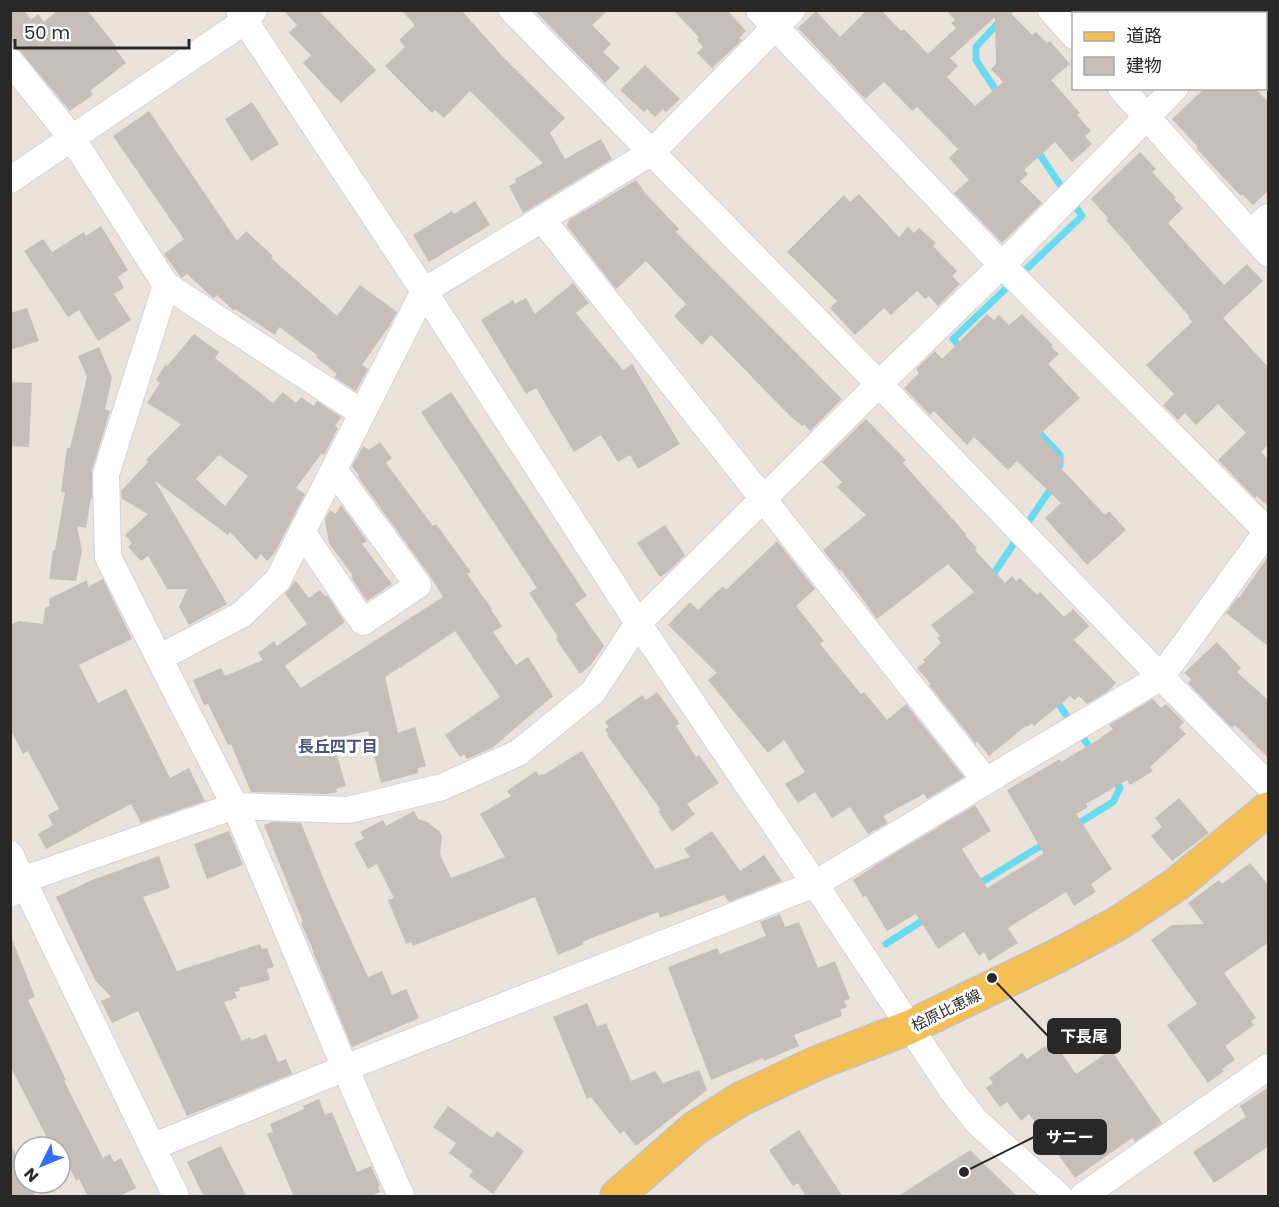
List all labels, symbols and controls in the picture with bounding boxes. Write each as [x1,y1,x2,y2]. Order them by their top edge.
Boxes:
scale bar [15,12,189,50]
legend [1072,12,1267,90]
text: 50 m [24,20,70,45]
text: 道路 [1126,23,1162,48]
text: 建物 [1126,53,1162,78]
district label: 長丘四丁目 [298,735,378,758]
street label: 桧原比恵線 [908,984,984,1036]
callout: 下長尾 [1048,1019,1120,1053]
text: 下長尾 [1060,1025,1108,1048]
callout: サニー [1034,1120,1106,1154]
text: サニー [1046,1126,1094,1149]
north arrow [12,1135,72,1195]
text: N [19,1163,44,1187]

